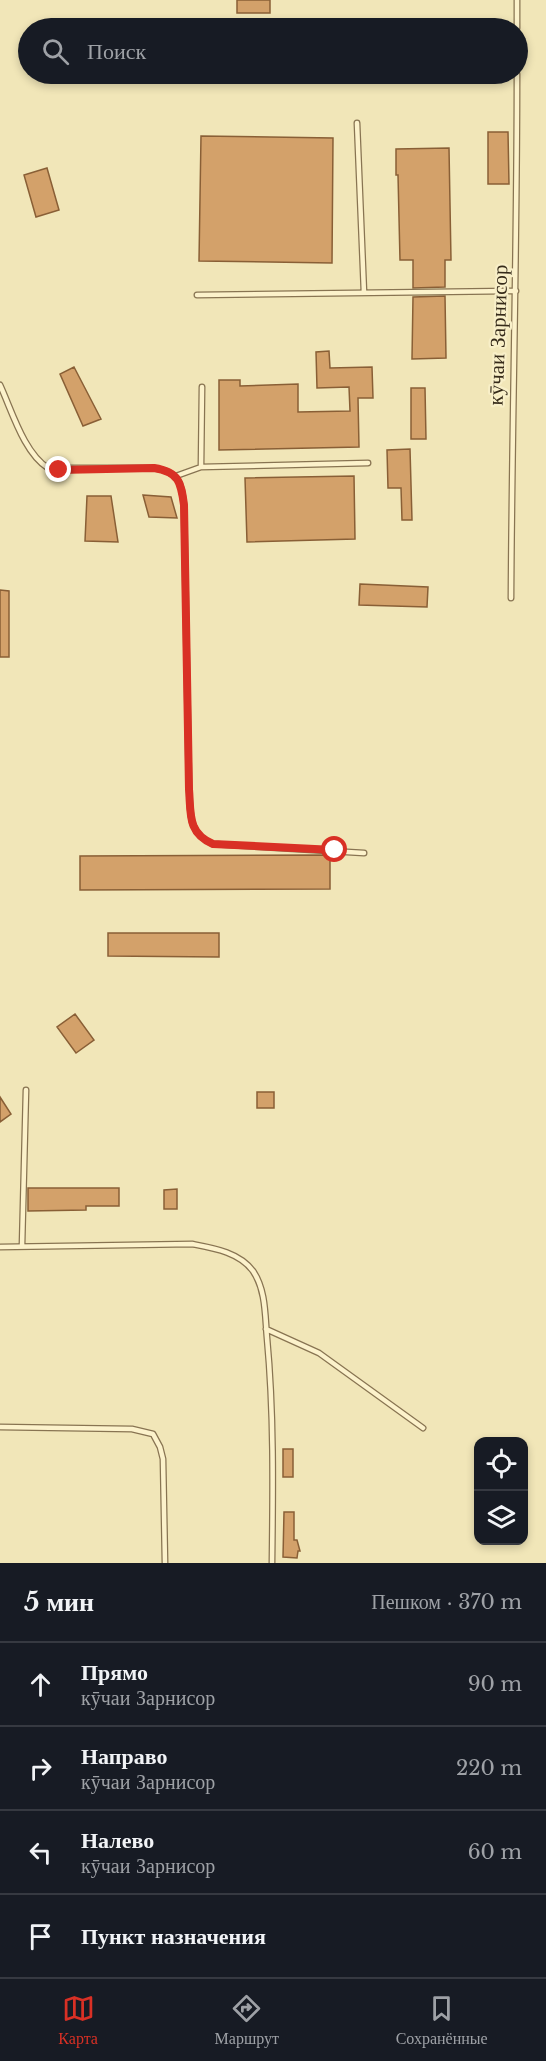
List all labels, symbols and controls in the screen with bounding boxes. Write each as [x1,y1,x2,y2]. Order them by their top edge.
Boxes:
search box [18,18,528,84]
icon: search [39,35,72,68]
text: Поиск [87,38,146,65]
street label: кӯчаи Зарнисор [483,264,513,406]
route end [45,456,71,482]
route start [321,836,347,862]
map controls [474,1437,528,1545]
button: locate [474,1437,528,1491]
button: layers [474,1491,528,1545]
text: 5 мин [24,1586,94,1618]
text: Пешком · 370 m [371,1590,522,1614]
text: Прямо [81,1659,148,1686]
icon: ahead [24,1668,57,1701]
text: 90 m [468,1672,522,1696]
text: кӯчаи Зарнисор [81,1686,215,1710]
text: Направо [81,1743,167,1770]
icon: right [24,1752,57,1785]
text: 220 m [456,1756,522,1780]
text: кӯчаи Зарнисор [81,1770,215,1794]
text: Налево [81,1827,154,1854]
icon: left [24,1836,57,1869]
text: 60 m [468,1840,522,1864]
text: кӯчаи Зарнисор [81,1854,215,1878]
icon: arrive [24,1920,57,1953]
text: Пункт назначения [81,1923,266,1950]
tab: Карта [58,1992,98,2048]
tab: Маршрут [215,1992,279,2048]
tab: Сохранённые [396,1992,488,2048]

